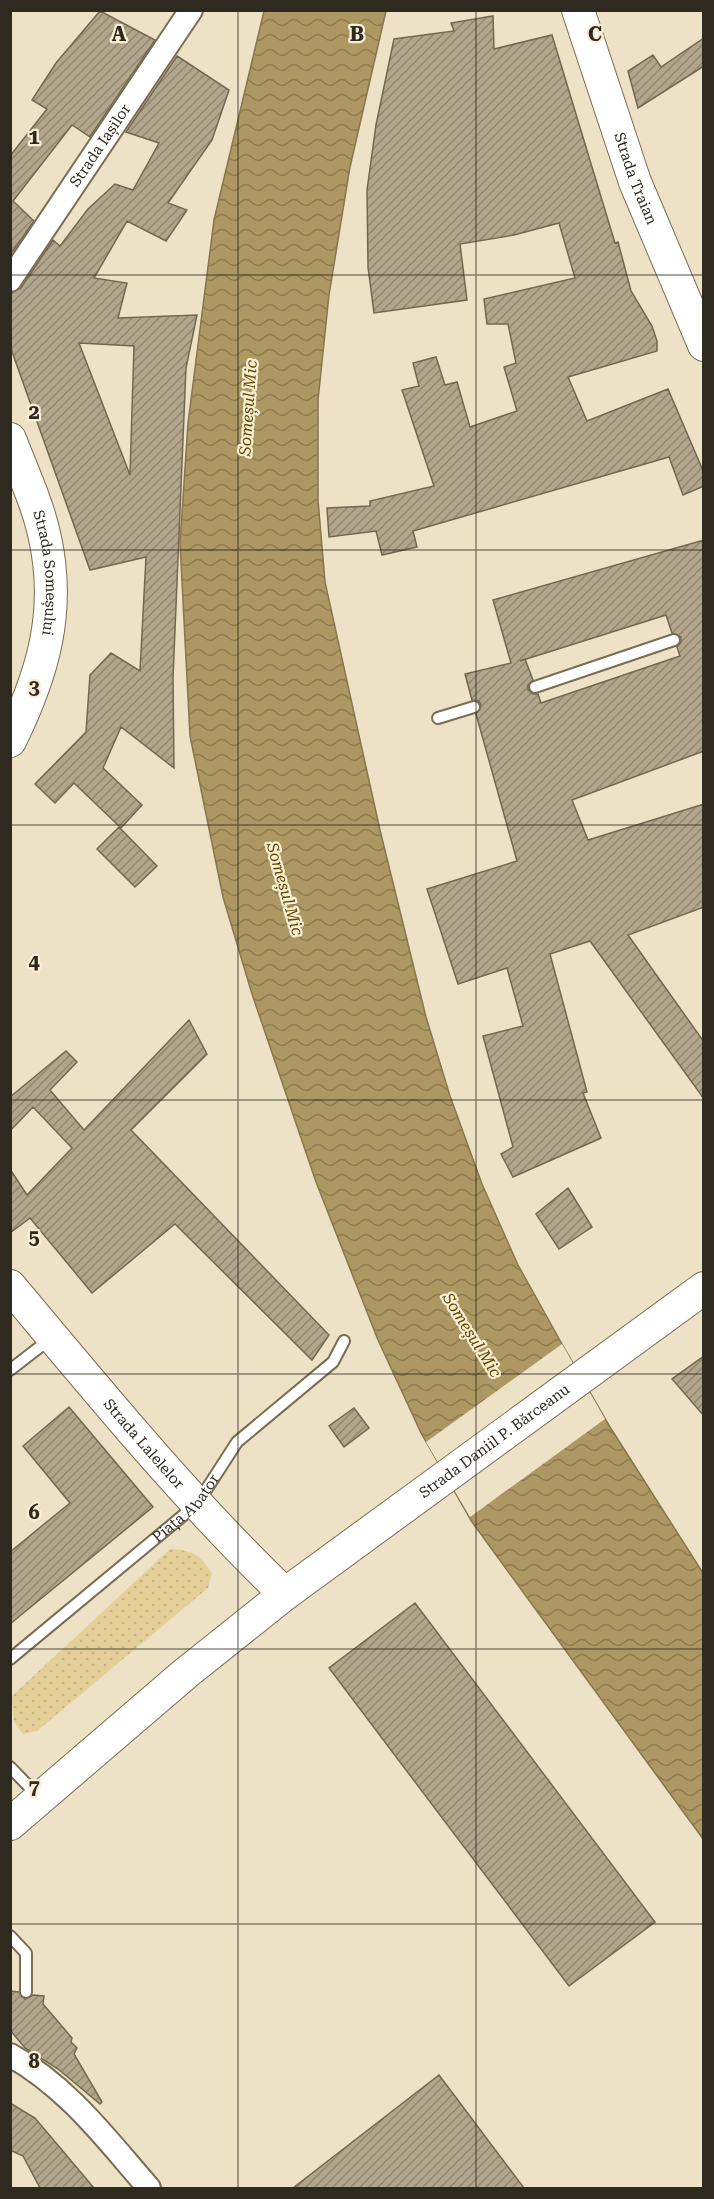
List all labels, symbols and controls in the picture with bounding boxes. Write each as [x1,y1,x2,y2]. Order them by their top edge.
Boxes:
text: A [112,22,127,46]
text: B [350,22,364,46]
text: C [588,22,602,46]
street label: Strada Iașilor [66,101,134,190]
text: 1 [28,125,40,149]
street label: Strada Traian [610,130,661,228]
water label: Someșul Mic [235,359,262,458]
text: 2 [28,400,40,424]
street label: Strada Someșului [29,508,60,637]
text: 3 [28,675,40,699]
water label: Someșul Mic [261,839,308,939]
text: 4 [28,950,40,974]
text: 5 [28,1225,40,1249]
water label: Someșul Mic [437,1288,506,1382]
street label: Strada Daniil P. Bărceanu [416,1380,574,1502]
street label: Strada Lalelelor [100,1395,188,1493]
street label: Piața Abator [149,1471,223,1546]
text: 6 [28,1500,40,1524]
text: 7 [28,1775,40,1799]
text: 8 [28,2049,40,2073]

